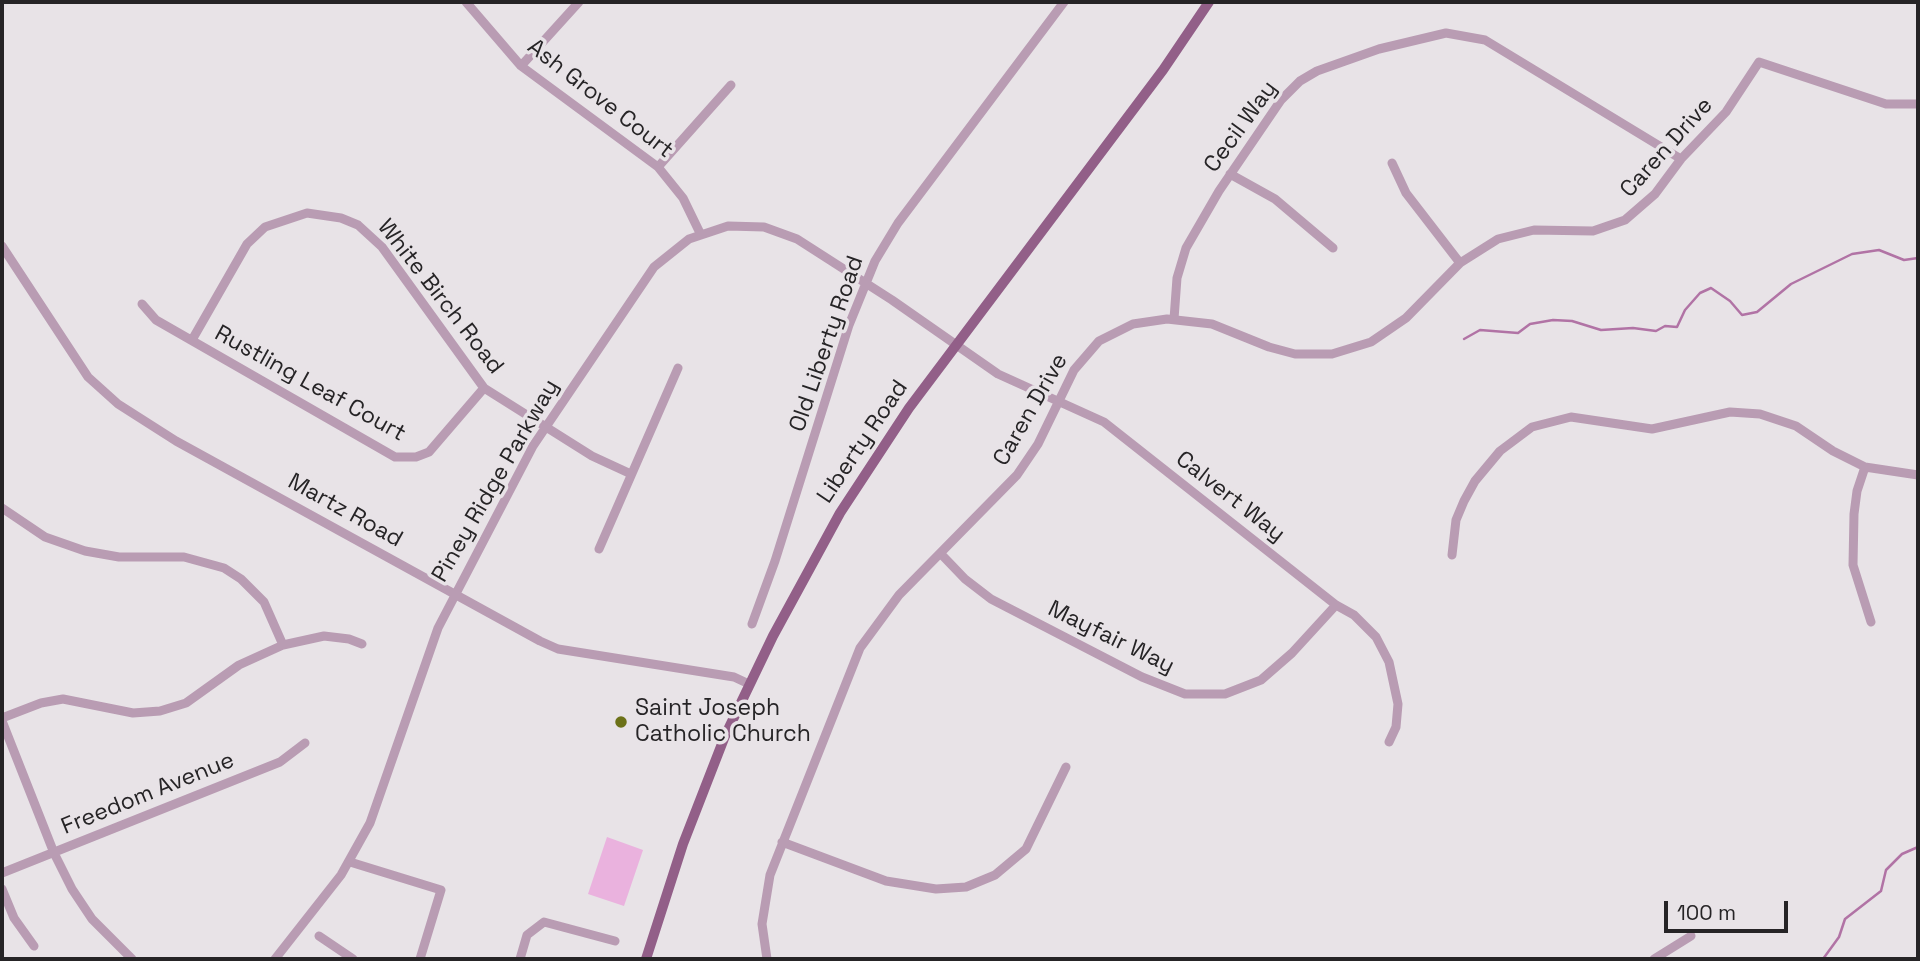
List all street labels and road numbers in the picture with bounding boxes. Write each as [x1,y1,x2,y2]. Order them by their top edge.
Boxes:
street label: Ash Grove Court [522,33,678,165]
street label: Cecil Way [1199,76,1283,178]
street label: Caren Drive [1615,92,1719,204]
street label: White Birch Road [371,214,509,380]
street label: Old Liberty Road [784,252,870,436]
street label: Rustling Leaf Court [210,320,410,448]
street label: Caren Drive [988,349,1074,471]
street label: Piney Ridge Parkway [427,375,565,587]
street label: Liberty Road [812,375,914,509]
street label: Calvert Way [1170,446,1290,548]
street label: Martz Road [283,468,407,554]
street label: Mayfair Way [1043,596,1179,680]
street label: Freedom Avenue [58,747,238,841]

